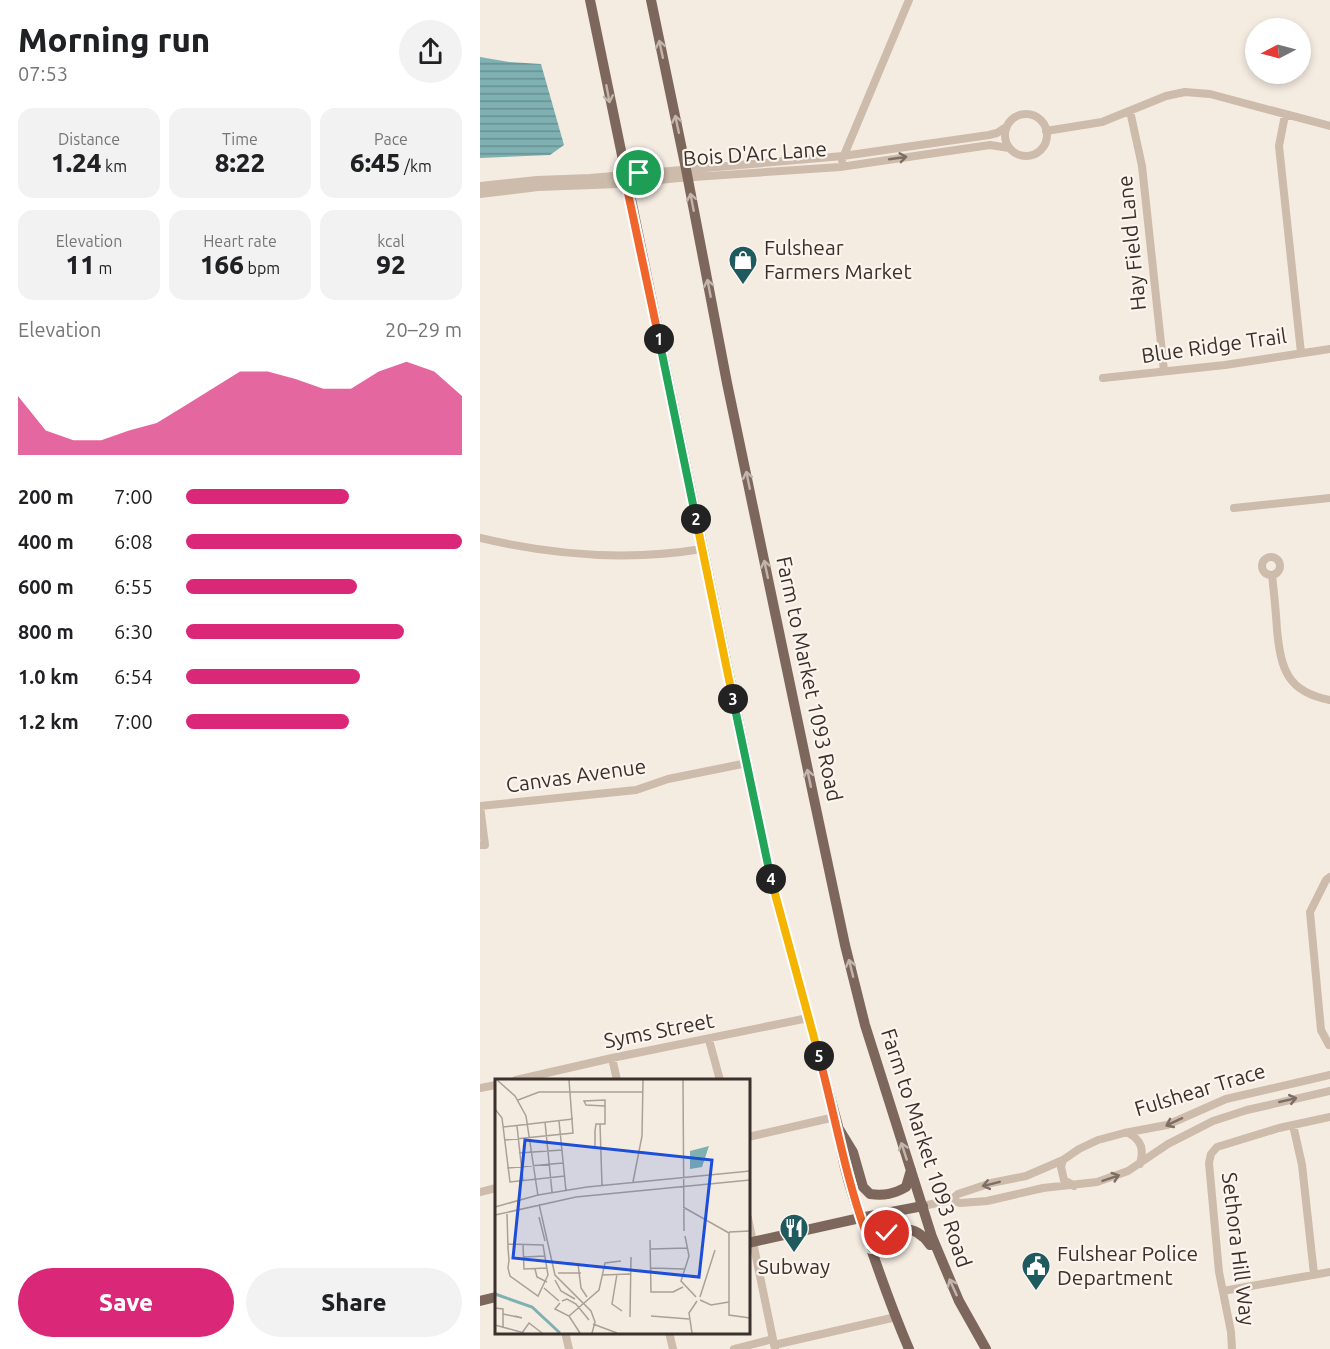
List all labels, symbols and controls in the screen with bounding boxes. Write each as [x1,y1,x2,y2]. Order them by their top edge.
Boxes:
north arrow [1245,18,1311,84]
map controls [1245,18,1311,84]
button: share [399,20,462,83]
text: Morning run [18,21,210,58]
one-way arrow [655,39,666,59]
text: 07:53 [18,62,68,85]
one-way arrow [603,84,614,103]
one-way arrow [671,115,682,135]
text: Distance [58,130,120,148]
text: Time [222,130,258,148]
text: Pace [374,130,408,148]
street label: Bois D'Arc Lane [682,136,828,170]
pin [613,147,664,198]
text: 1.24 [51,148,101,177]
text: 8:22 [215,148,265,177]
text: 6:45 [350,148,400,177]
one-way arrow [887,153,907,164]
icon: arrive [622,156,655,189]
text: km [101,157,127,175]
text: /km [400,157,432,175]
street label: Hay Field Lane [1112,174,1150,312]
one-way arrow [686,193,697,212]
text: Elevation [56,232,122,250]
text: Heart rate [203,232,277,250]
text: kcal [377,232,405,250]
place label: Fulshear Farmers Market [764,235,912,283]
shop icon: Fulshear Farmers Market [727,244,759,286]
text: 11 [66,250,95,279]
text: 166 [200,250,244,279]
text: 92 [376,250,406,279]
text: m [95,259,112,277]
text: bpm [244,259,280,277]
one-way arrow [703,279,714,299]
text: Elevation [18,318,101,341]
text: 20–29 m [385,318,462,341]
street label: Blue Ridge Trail [1140,323,1288,367]
pin: 1 [644,324,674,354]
text: 1 [654,330,664,348]
one-way arrow [742,470,753,490]
text: 200 m [18,485,74,508]
text: 7:00 [114,485,153,508]
pin: 2 [681,504,711,534]
text: 2 [691,510,701,528]
text: 400 m [18,530,74,553]
text: 6:08 [114,530,153,553]
street label: Farm to Market 1093 Road [772,554,848,803]
one-way arrow [760,560,771,580]
text: 600 m [18,575,74,598]
text: 6:55 [114,575,153,598]
text: 800 m [18,620,74,643]
text: 6:30 [114,620,153,643]
text: 1.0 km [18,665,79,688]
text: 6:54 [114,665,153,688]
pin: 3 [718,684,748,714]
text: 3 [728,690,738,708]
text: 1.2 km [18,710,79,733]
text: 7:00 [114,710,153,733]
street label: Canvas Avenue [504,753,648,797]
one-way arrow [803,768,814,788]
pin: 4 [756,864,786,894]
text: 4 [766,870,776,888]
one-way arrow [844,959,856,978]
street label: Syms Street [602,1008,716,1052]
street label: Farm to Market 1093 Road [877,1025,977,1270]
pin: 5 [804,1041,834,1071]
text: 5 [814,1047,824,1065]
street label: Fulshear Trace [1131,1058,1268,1120]
inset map [495,1079,750,1334]
one-way arrow [1278,1094,1297,1106]
one-way arrow [1166,1116,1184,1128]
one-way arrow [898,1142,909,1161]
one-way arrow [1101,1171,1120,1182]
street label: Sethora Hill Way [1218,1171,1260,1327]
one-way arrow [982,1179,1001,1190]
pin [861,1207,912,1258]
restaurant icon: Subway [778,1212,810,1254]
icon: check [870,1216,903,1249]
place label: Fulshear Police Department [1057,1241,1198,1289]
public building icon: Fulshear Police Department [1020,1250,1052,1292]
place label: Subway [758,1254,830,1278]
button: Save [18,1268,234,1337]
button: Share [246,1268,462,1337]
one-way arrow [947,1278,958,1296]

